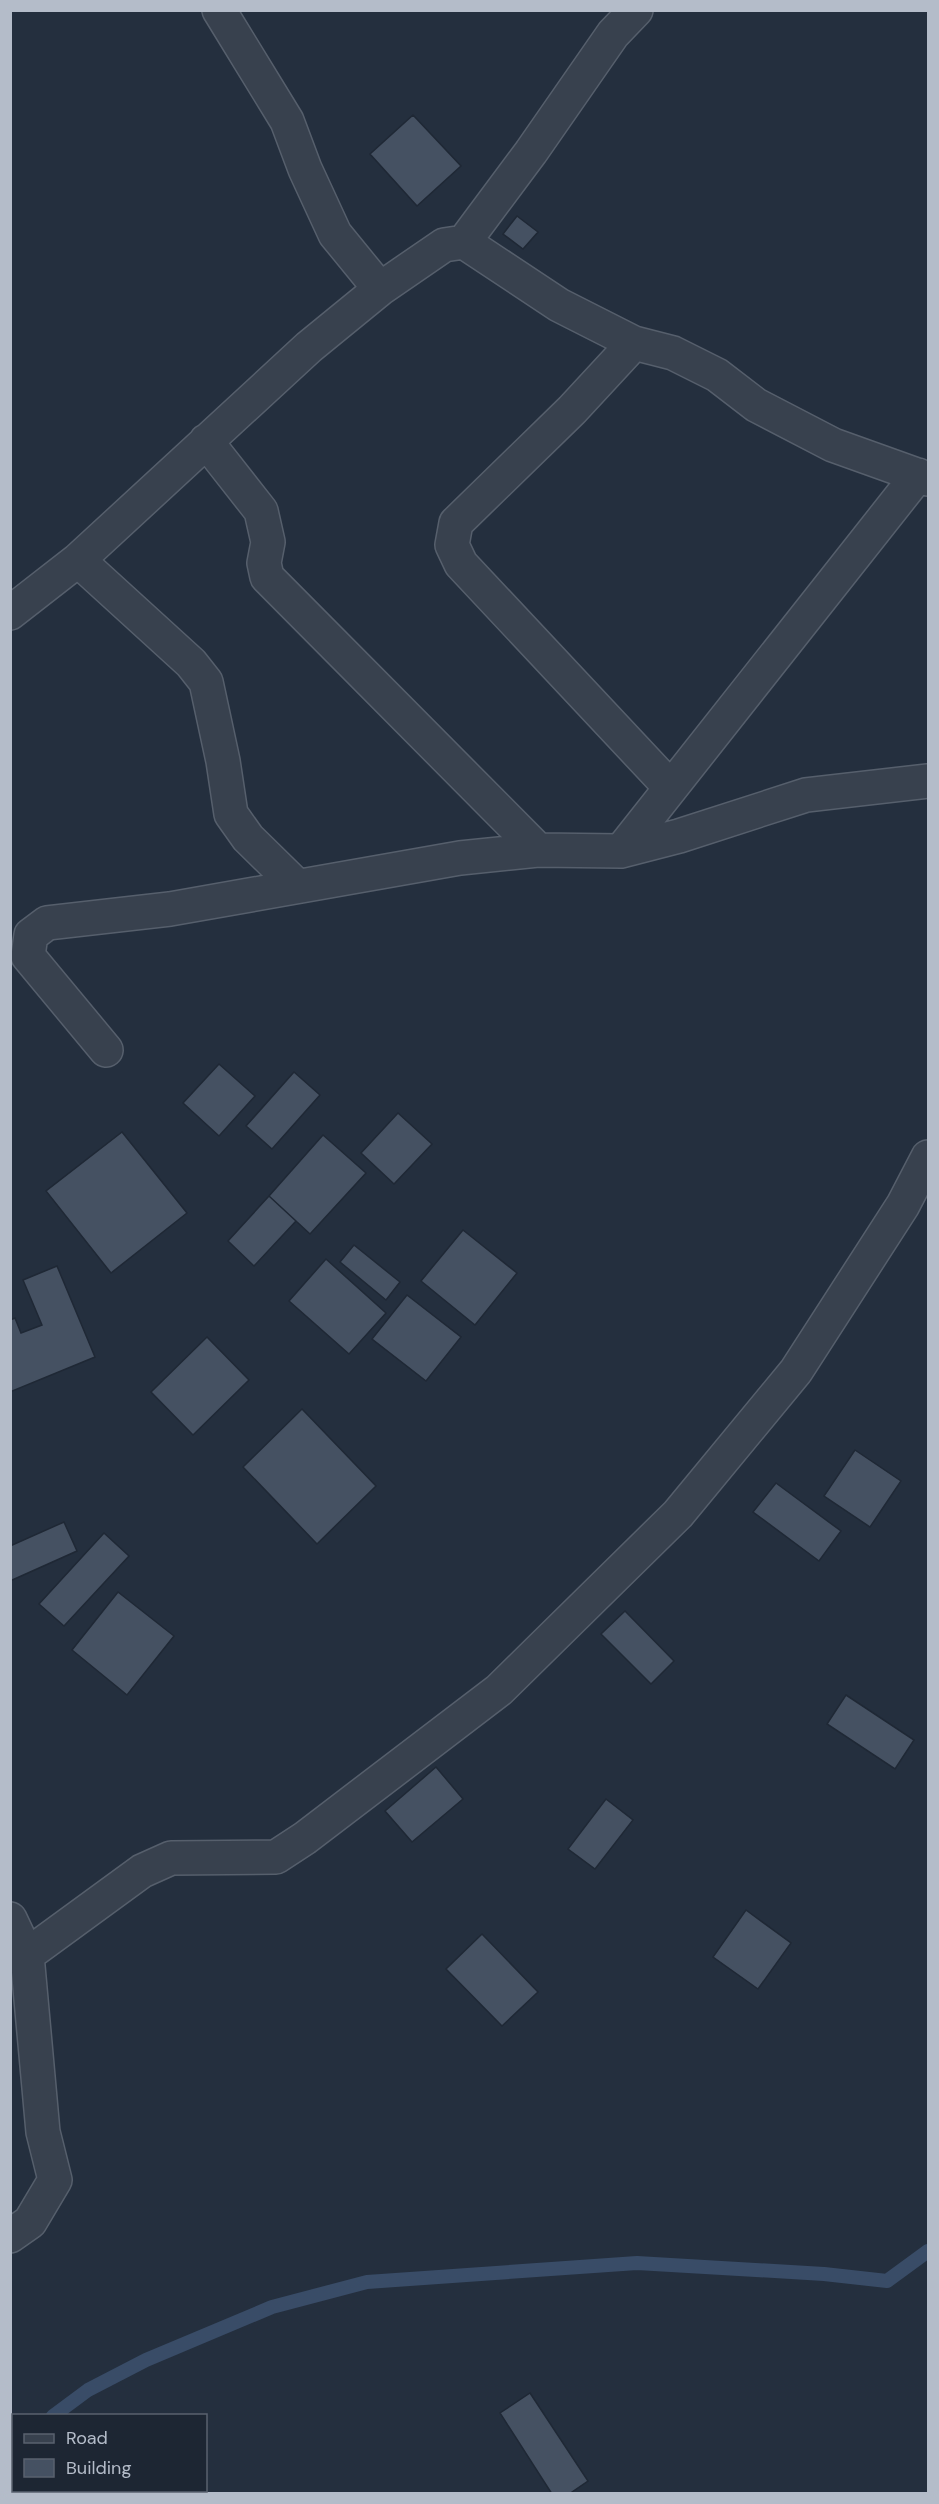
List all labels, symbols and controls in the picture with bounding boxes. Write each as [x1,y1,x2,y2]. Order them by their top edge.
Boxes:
legend [12,2414,207,2492]
text: Road [66,2426,108,2450]
text: Building [66,2456,131,2480]

